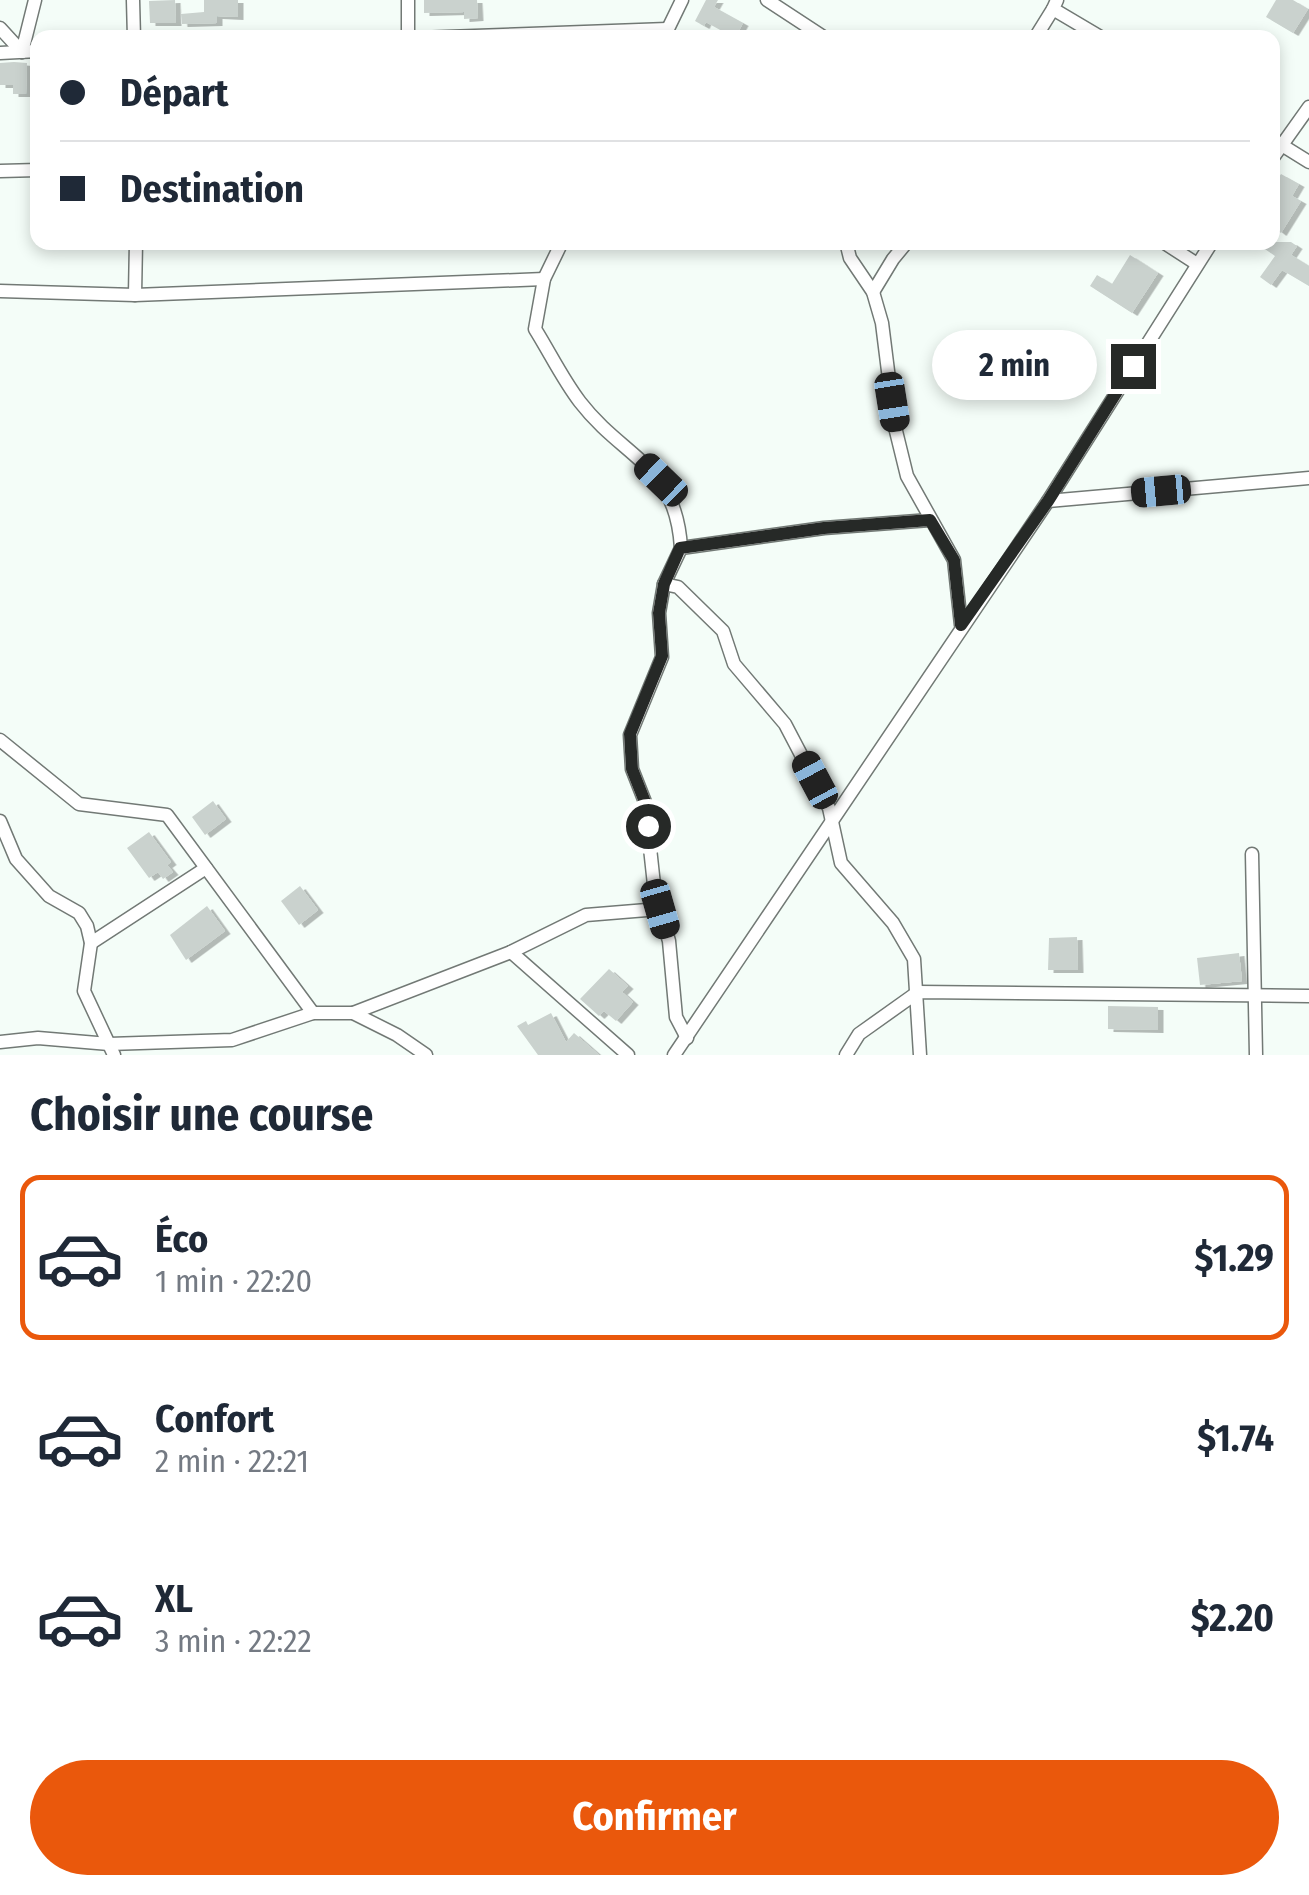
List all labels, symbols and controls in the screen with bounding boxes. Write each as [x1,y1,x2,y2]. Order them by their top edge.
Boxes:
text: Départ [120,70,228,116]
text: Destination [120,166,304,212]
callout: 2 min [933,331,1098,401]
route end [1111,344,1156,389]
text: 2 min [979,346,1050,384]
car [872,370,912,434]
car [629,448,693,512]
car [1130,473,1192,509]
car [788,746,842,814]
route start [626,804,671,849]
car [637,876,683,942]
text: Choisir une course [30,1088,373,1142]
icon: car [35,1213,125,1303]
text: Éco [155,1216,208,1262]
text: $1.29 [1195,1235,1274,1281]
text: 1 min · 22:20 [155,1262,312,1300]
icon: car [35,1393,125,1483]
text: Confort [155,1396,274,1442]
text: $1.74 [1197,1415,1274,1461]
text: 2 min · 22:21 [155,1442,309,1480]
icon: car [35,1573,125,1663]
text: XL [155,1576,193,1622]
text: $2.20 [1191,1595,1274,1641]
text: 3 min · 22:22 [155,1622,312,1660]
button: Confirmer [30,1760,1279,1875]

